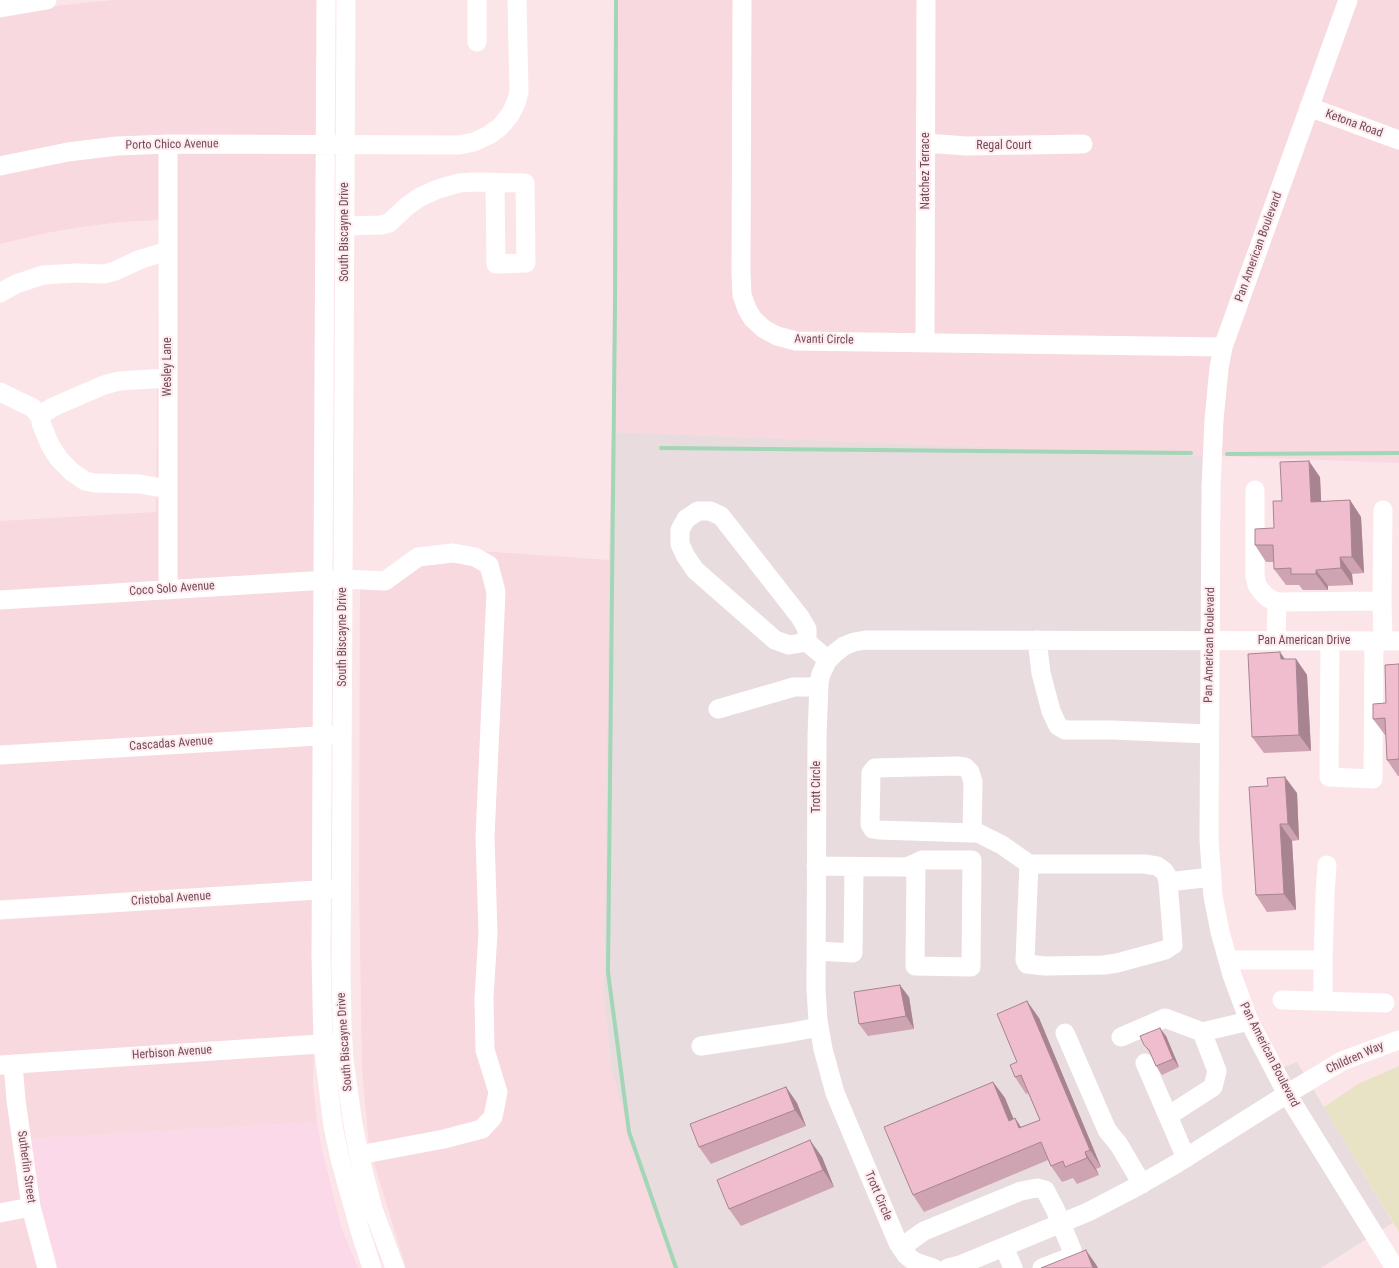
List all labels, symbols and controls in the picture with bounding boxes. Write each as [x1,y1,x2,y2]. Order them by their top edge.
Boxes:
street label: Ketona Road [1323,107,1385,141]
street label: Natchez Terrace [919,132,933,210]
street label: Porto Chico Avenue [125,137,219,153]
street label: Regal Court [976,139,1032,153]
street label: South Biscayne Drive [338,182,352,282]
street label: Pan American Boulevard [1232,190,1286,304]
street label: Avanti Circle [794,332,854,348]
street label: Wesley Lane [161,337,175,397]
street label: Coco Solo Avenue [129,579,215,599]
street label: South Biscayne Drive [336,587,350,687]
street label: Pan American Boulevard [1202,587,1218,703]
street label: Pan American Drive [1258,634,1350,648]
street label: Cascadas Avenue [129,734,213,754]
street label: Trott Circle [810,761,824,813]
street label: Cristobal Avenue [131,889,211,909]
street label: South Biscayne Drive [334,992,356,1092]
street label: Pan American Boulevard [1236,1000,1302,1110]
street label: Children Way [1324,1039,1386,1077]
street label: Herbison Avenue [132,1043,212,1063]
street label: Sutherlin Street [14,1130,38,1204]
street label: Trott Circle [861,1169,895,1223]

